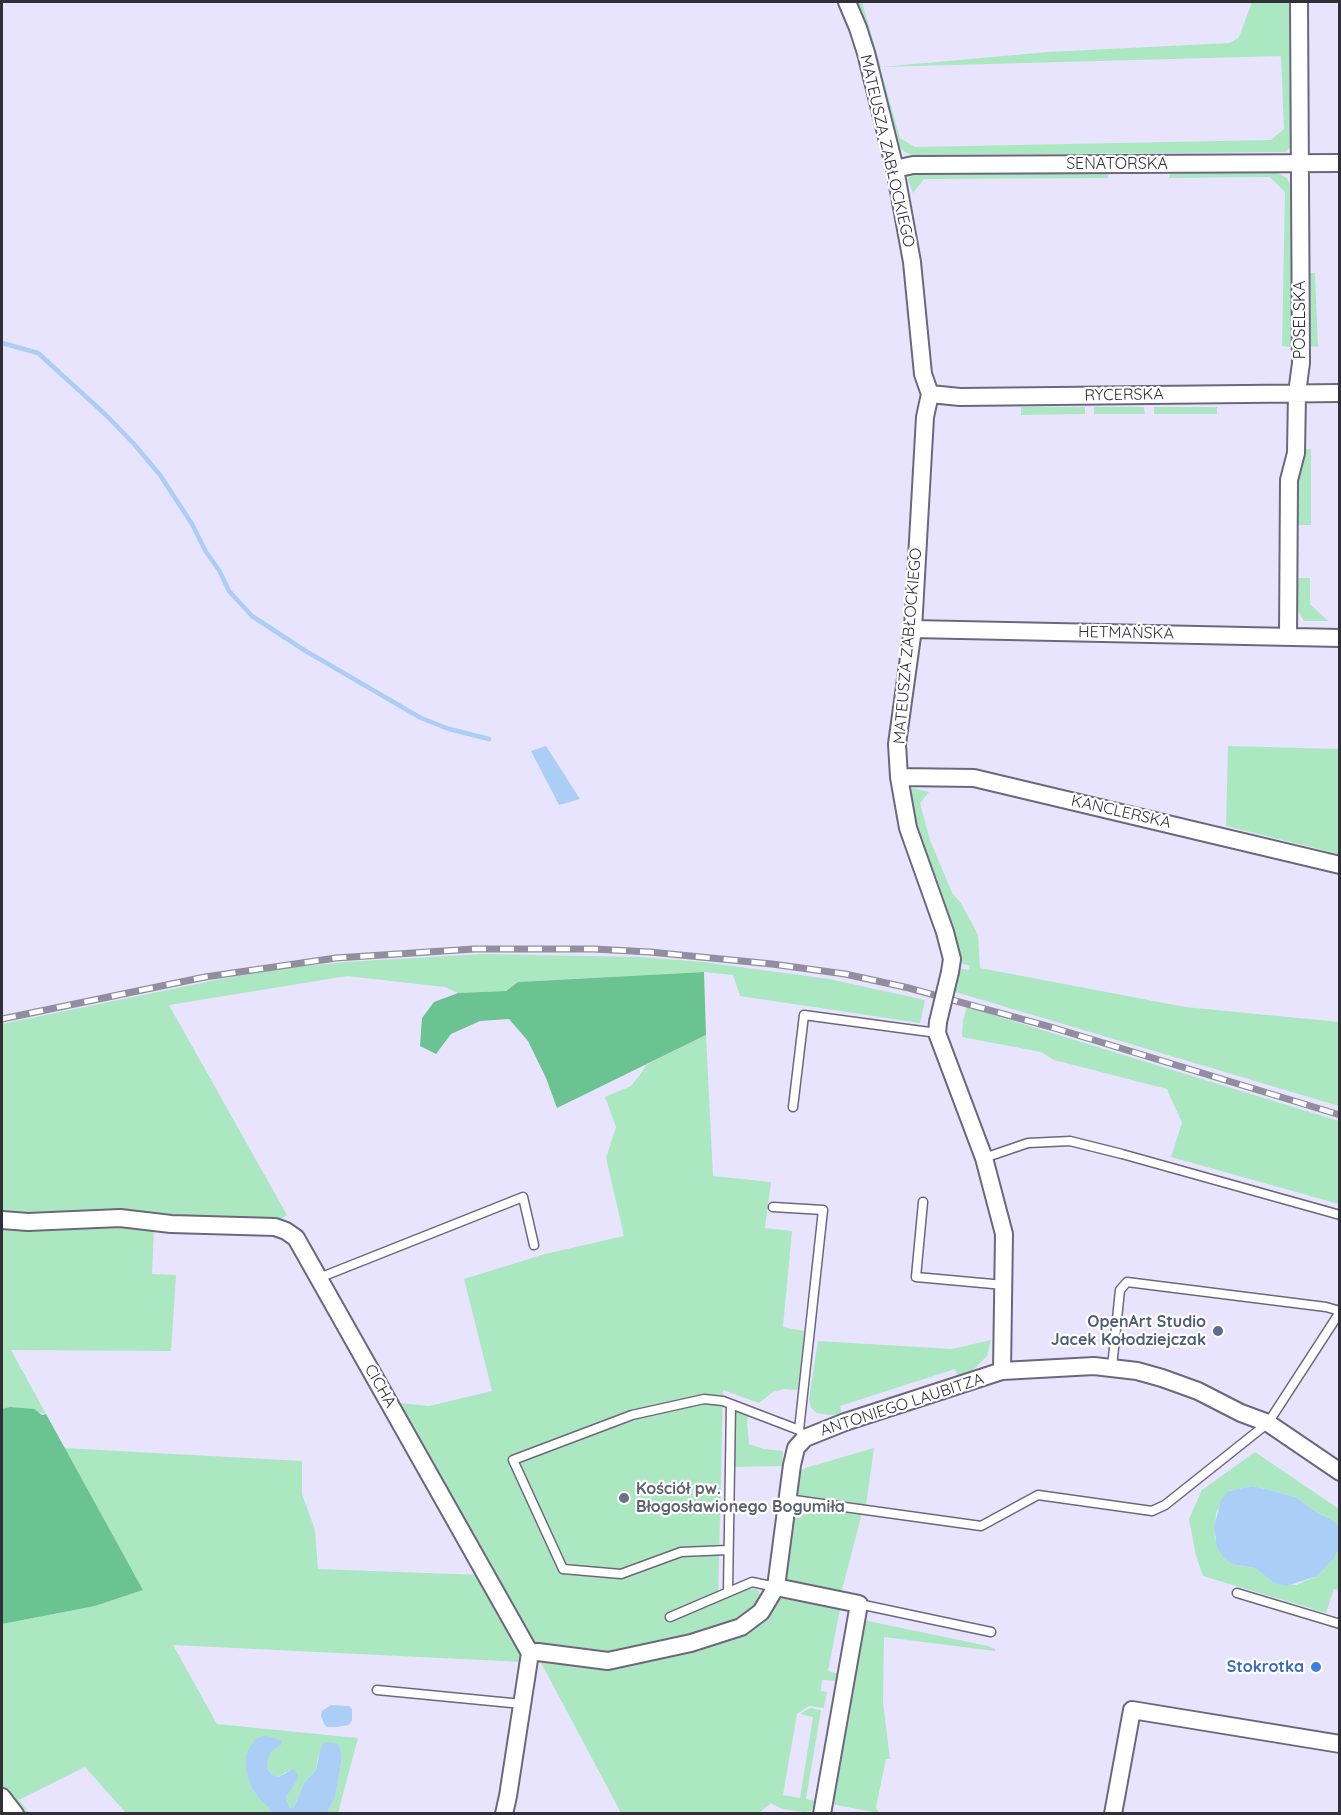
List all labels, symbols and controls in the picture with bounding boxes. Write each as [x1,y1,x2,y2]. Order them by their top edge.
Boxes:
street label: MATEUSZA ZABŁOCKIEGO [855,53,919,249]
street label: SENATORSKA [1066,154,1168,174]
street label: POSELSKA [1290,281,1310,359]
street label: RYCERSKA [1084,385,1164,405]
street label: MATEUSZA ZABŁOCKIEGO [890,547,926,745]
street label: HETMAŃSKA [1078,623,1174,643]
street label: KANCLERSKA [1069,791,1173,833]
place label: OpenArt Studio Jacek Kołodziejczak [1051,1312,1206,1350]
marker: OpenArt Studio Jacek Kołodziejczak [1211,1324,1225,1338]
street label: CICHA [360,1361,400,1411]
street label: ANTONIEGO LAUBITZA [818,1369,986,1441]
place label: Kościół pw. Błogosławionego Bogumiła [636,1479,845,1517]
marker: Kościół pw. Błogosławionego Bogumiła [617,1491,631,1505]
place label: Stokrotka [1227,1657,1304,1677]
marker: Stokrotka [1309,1660,1323,1674]

